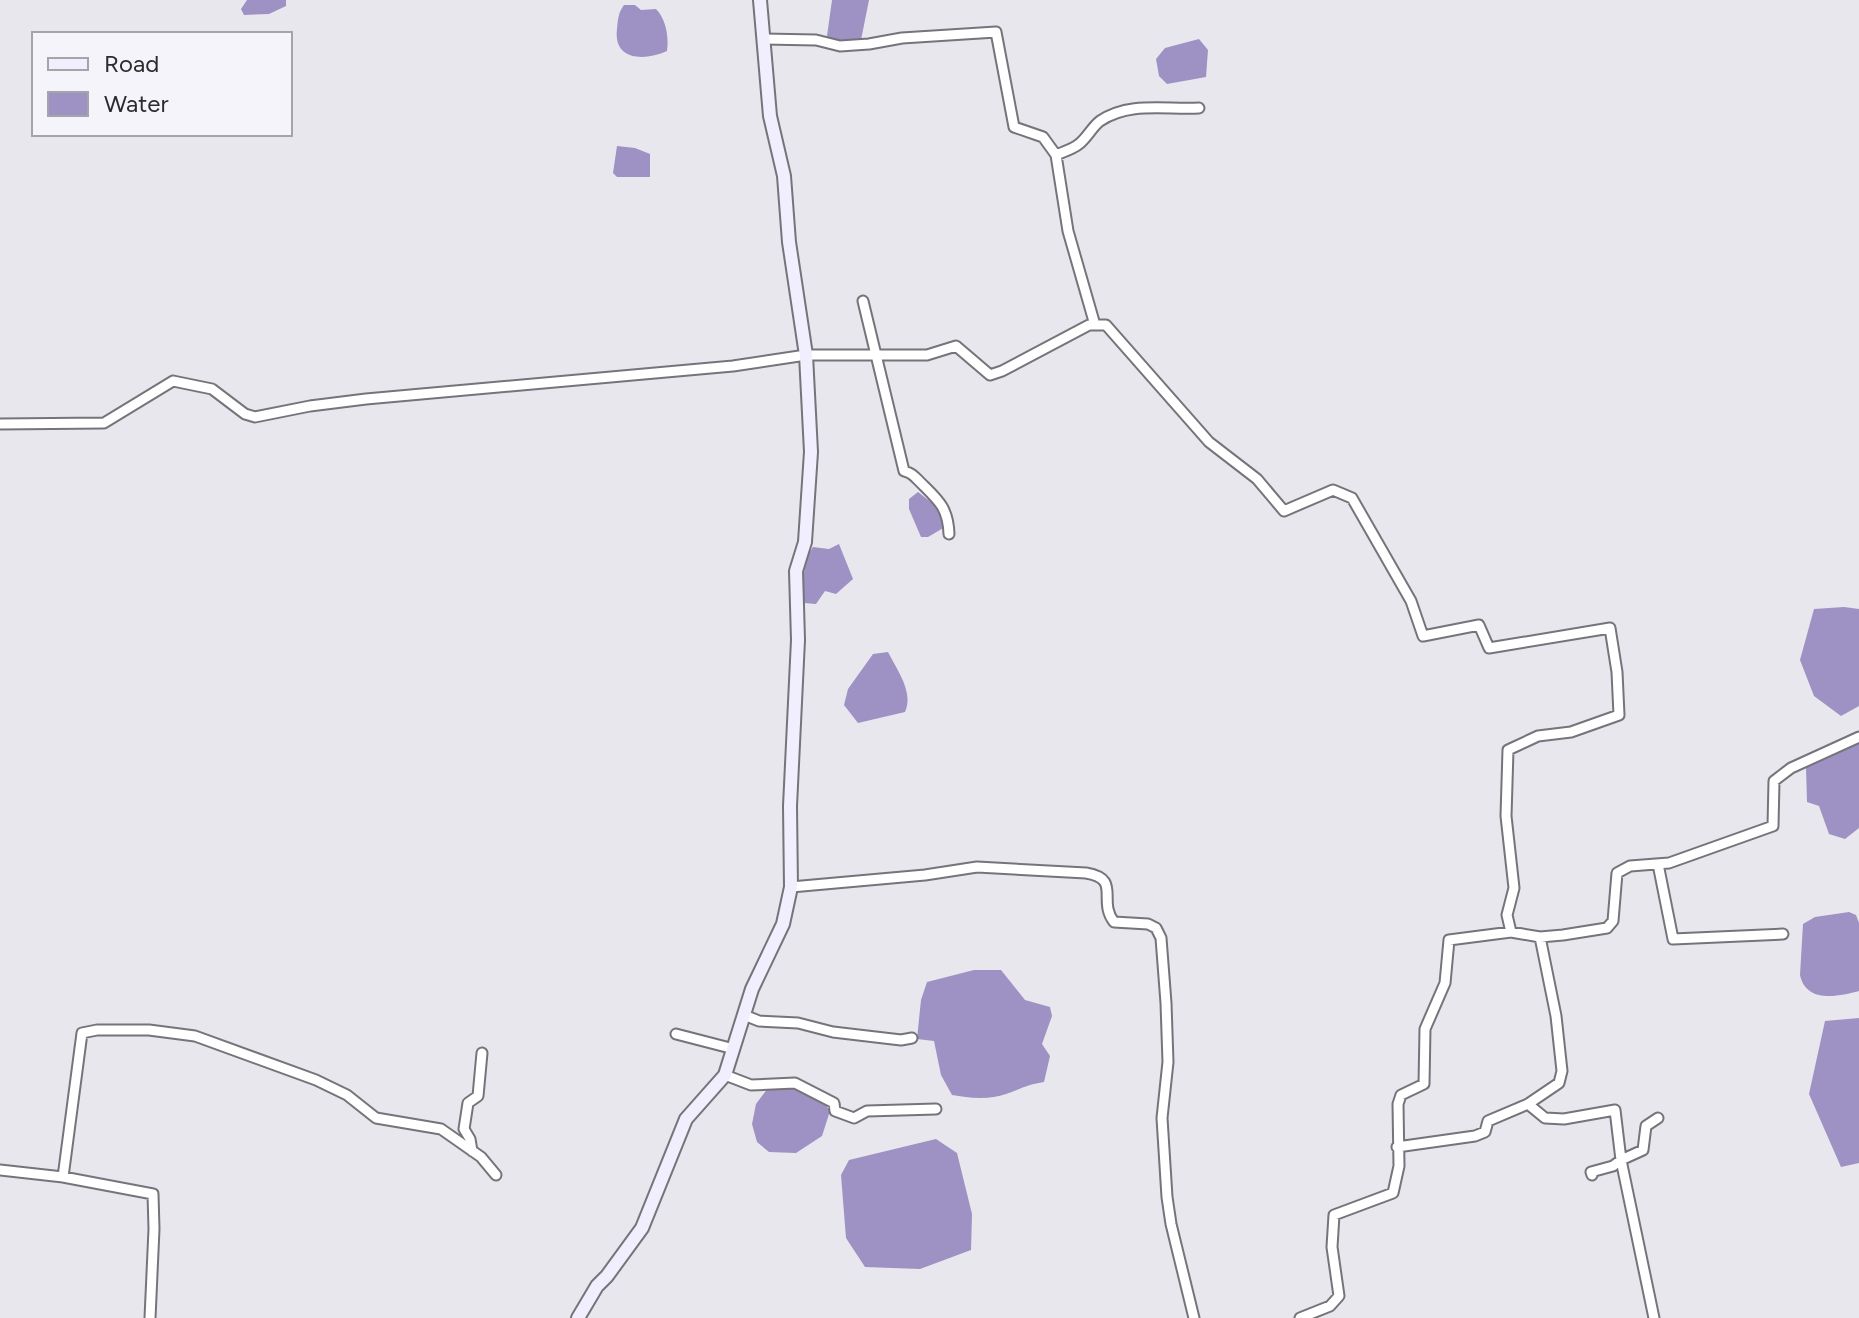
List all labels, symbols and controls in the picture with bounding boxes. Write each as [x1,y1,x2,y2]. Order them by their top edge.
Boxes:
legend [32,32,292,136]
text: Road [104,49,159,78]
text: Water [104,89,169,118]

